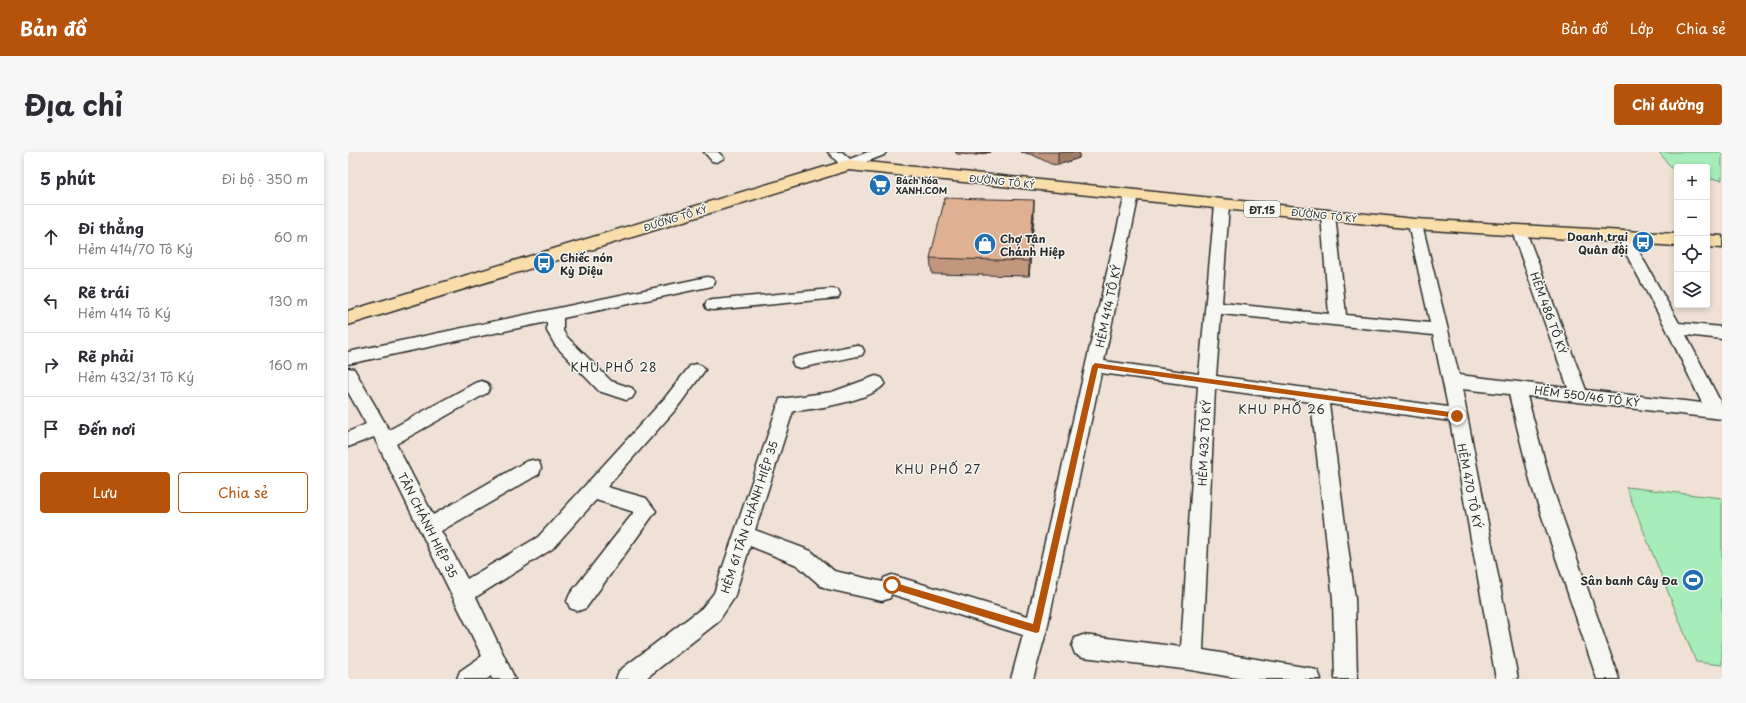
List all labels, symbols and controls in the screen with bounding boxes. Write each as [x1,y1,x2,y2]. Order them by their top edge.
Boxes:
text: Bản đồ [20,14,87,42]
text: Bản đồ [1561,18,1608,39]
text: Lớp [1630,18,1654,39]
text: Chia sẻ [1676,18,1726,39]
text: Địa chỉ [24,83,123,126]
button: Chỉ đường [1614,84,1722,125]
map controls [1674,164,1710,308]
button: + [1674,164,1710,200]
text: 5 phút [40,165,96,191]
text: Đi bộ · 350 m [221,169,308,188]
street label: ĐƯỜNG TÔ KÝ [968,171,1036,191]
supermarket icon: Bách hóa XANH.COM [867,172,893,198]
place label: Bách hóa XANH.COM [896,173,947,197]
button: − [1674,200,1710,236]
street label: ĐƯỜNG TÔ KÝ [641,201,709,234]
road number: ĐT.15 [1244,201,1280,217]
street label: ĐƯỜNG TÔ KÝ [1290,205,1358,225]
text: Đi thẳng [78,216,144,239]
icon: ahead [40,226,62,248]
text: 60 m [274,227,308,246]
place label: Doanh trại Quân đội [1567,228,1628,258]
bus stop icon: Doanh trại Quân đội [1630,229,1656,255]
place label: Chợ Tân Chánh Hiệp [1000,230,1065,260]
shop icon: Chợ Tân Chánh Hiệp [972,231,998,257]
button: locate [1674,236,1710,272]
text: Hẻm 414/70 Tô Ký [78,239,193,258]
place label: Chiếc nón Kỳ Diệu [560,249,613,279]
bus stop icon: Chiếc nón Kỳ Diệu [531,250,557,276]
street label: HẺM 414 TÔ KÝ [1091,263,1125,349]
street label: HẺM 486 TÔ KÝ [1526,269,1572,357]
button: layers [1674,272,1710,308]
text: Rẽ trái [78,280,129,303]
icon: left [40,290,62,312]
text: 130 m [269,291,308,310]
text: Hẻm 414 Tô Ký [78,303,171,322]
text: Rẽ phải [78,344,134,367]
icon: right [40,354,62,376]
text: 160 m [269,355,308,374]
district label: KHU PHỐ 28 [570,358,658,376]
text: Hẻm 432/31 Tô Ký [78,367,194,386]
street label: HẺM 550/46 TÔ KÝ [1533,381,1641,411]
street label: HẺM 432 TÔ KÝ [1193,399,1215,486]
district label: KHU PHỐ 26 [1238,400,1326,418]
route end [1448,407,1466,425]
text: Đến nơi [78,417,135,440]
icon: arrive [40,418,62,440]
street label: HẺM 61 TÂN CHÁNH HIỆP 35 [716,438,782,596]
street label: HẺM 470 TÔ KÝ [1453,442,1487,530]
district label: KHU PHỐ 27 [895,460,981,478]
street label: TÂN CHÁNH HIỆP 35 [394,469,462,581]
button: Lưu [40,472,170,513]
button: Chia sẻ [178,472,308,513]
sports icon: Sân banh Cây Đa [1680,567,1706,593]
place label: Sân banh Cây Đa [1581,572,1679,589]
route start [883,576,901,594]

